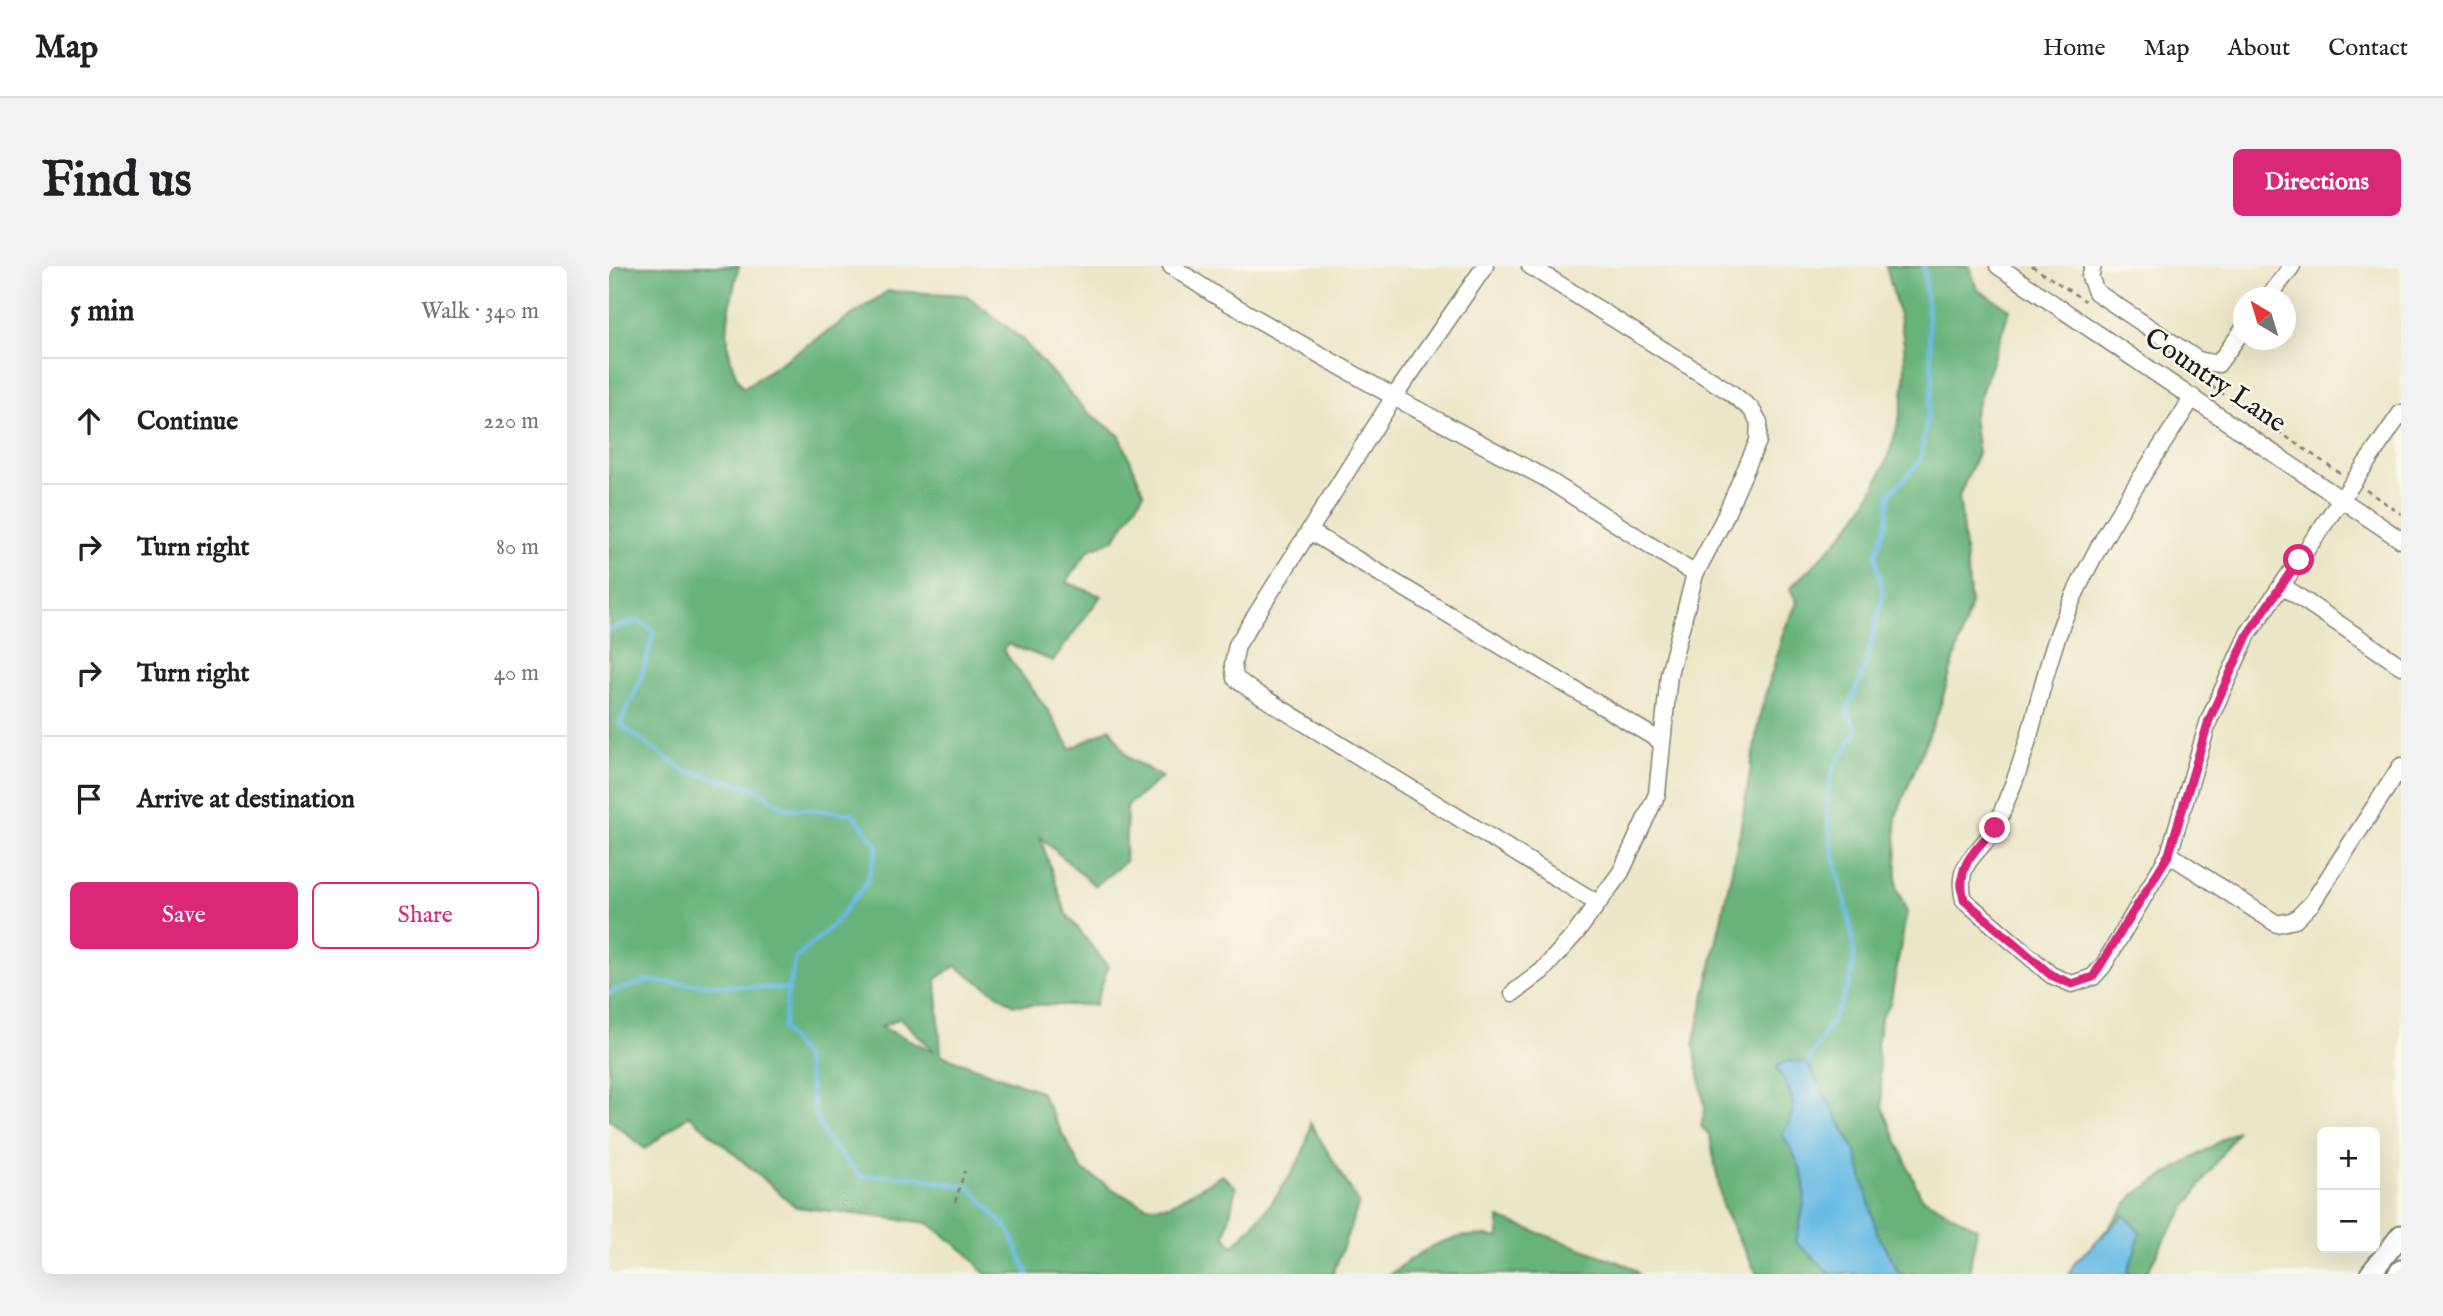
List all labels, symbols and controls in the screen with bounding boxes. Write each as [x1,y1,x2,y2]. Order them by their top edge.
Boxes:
text: Map [35,27,98,69]
text: Home [2043,33,2106,64]
text: Map [2144,33,2190,64]
text: About [2228,33,2290,64]
text: Contact [2328,33,2408,64]
button: Directions [2233,149,2401,216]
text: Find us [42,151,192,213]
north arrow [2233,287,2296,350]
text: 5 min [70,293,135,331]
text: Walk · 340 m [421,297,539,326]
street label: Country Lane [2137,321,2293,441]
icon: ahead [70,402,108,440]
text: Continue [137,405,238,438]
text: 220 m [483,407,539,436]
icon: right [70,528,108,566]
text: Turn right [137,531,250,564]
text: 80 m [496,533,539,562]
route start [2283,544,2314,575]
icon: right [70,654,108,692]
text: Turn right [137,657,250,690]
text: 40 m [494,659,539,688]
icon: arrive [70,780,108,818]
text: Arrive at destination [137,783,355,816]
route end [1979,812,2010,843]
button: Save [70,882,298,949]
button: Share [312,882,539,949]
map controls [2317,1127,2380,1253]
button: + [2317,1127,2380,1190]
button: − [2317,1190,2380,1253]

